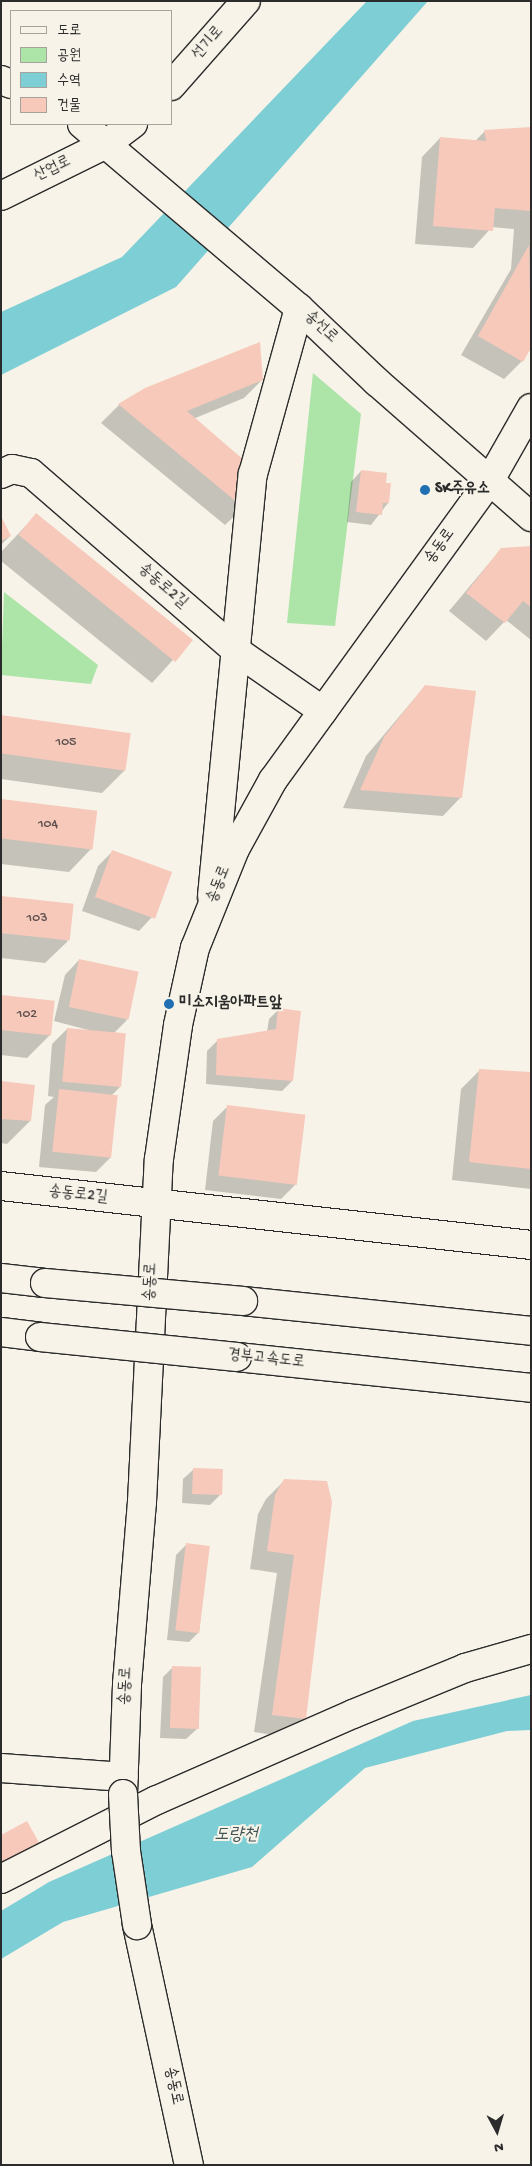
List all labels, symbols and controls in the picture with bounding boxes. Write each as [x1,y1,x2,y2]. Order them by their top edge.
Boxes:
legend [10,10,172,125]
text: 도로 [57,22,81,40]
street label: 선기로 [189,23,229,65]
text: 공원 [57,47,81,65]
text: 수역 [57,72,81,90]
text: 건물 [57,97,81,115]
street label: 산업로 [31,153,75,187]
street label: 송선로 [299,308,341,348]
place label: SK주유소 [435,480,490,500]
marker: SK주유소 [419,484,431,496]
street label: 송동로 [422,526,460,568]
street label: 송동로2길 [133,560,191,614]
house number: 105 [56,735,76,751]
house number: 104 [38,817,58,833]
street label: 송동로 [204,863,236,907]
house number: 103 [27,911,47,927]
place label: 미소지움아파트앞 [179,994,282,1014]
marker: 미소지움아파트앞 [163,998,175,1010]
house number: 102 [17,1007,37,1023]
street label: 송동로2길 [47,1183,109,1209]
street label: 송동로 [141,1262,163,1302]
street label: 경부고속도로 [227,1346,305,1374]
street label: 송동로 [116,1666,138,1706]
water label: 도량천 [214,1825,258,1847]
street label: 송동로 [159,2065,185,2107]
north arrow [472,2106,522,2156]
text: N [493,2137,504,2155]

